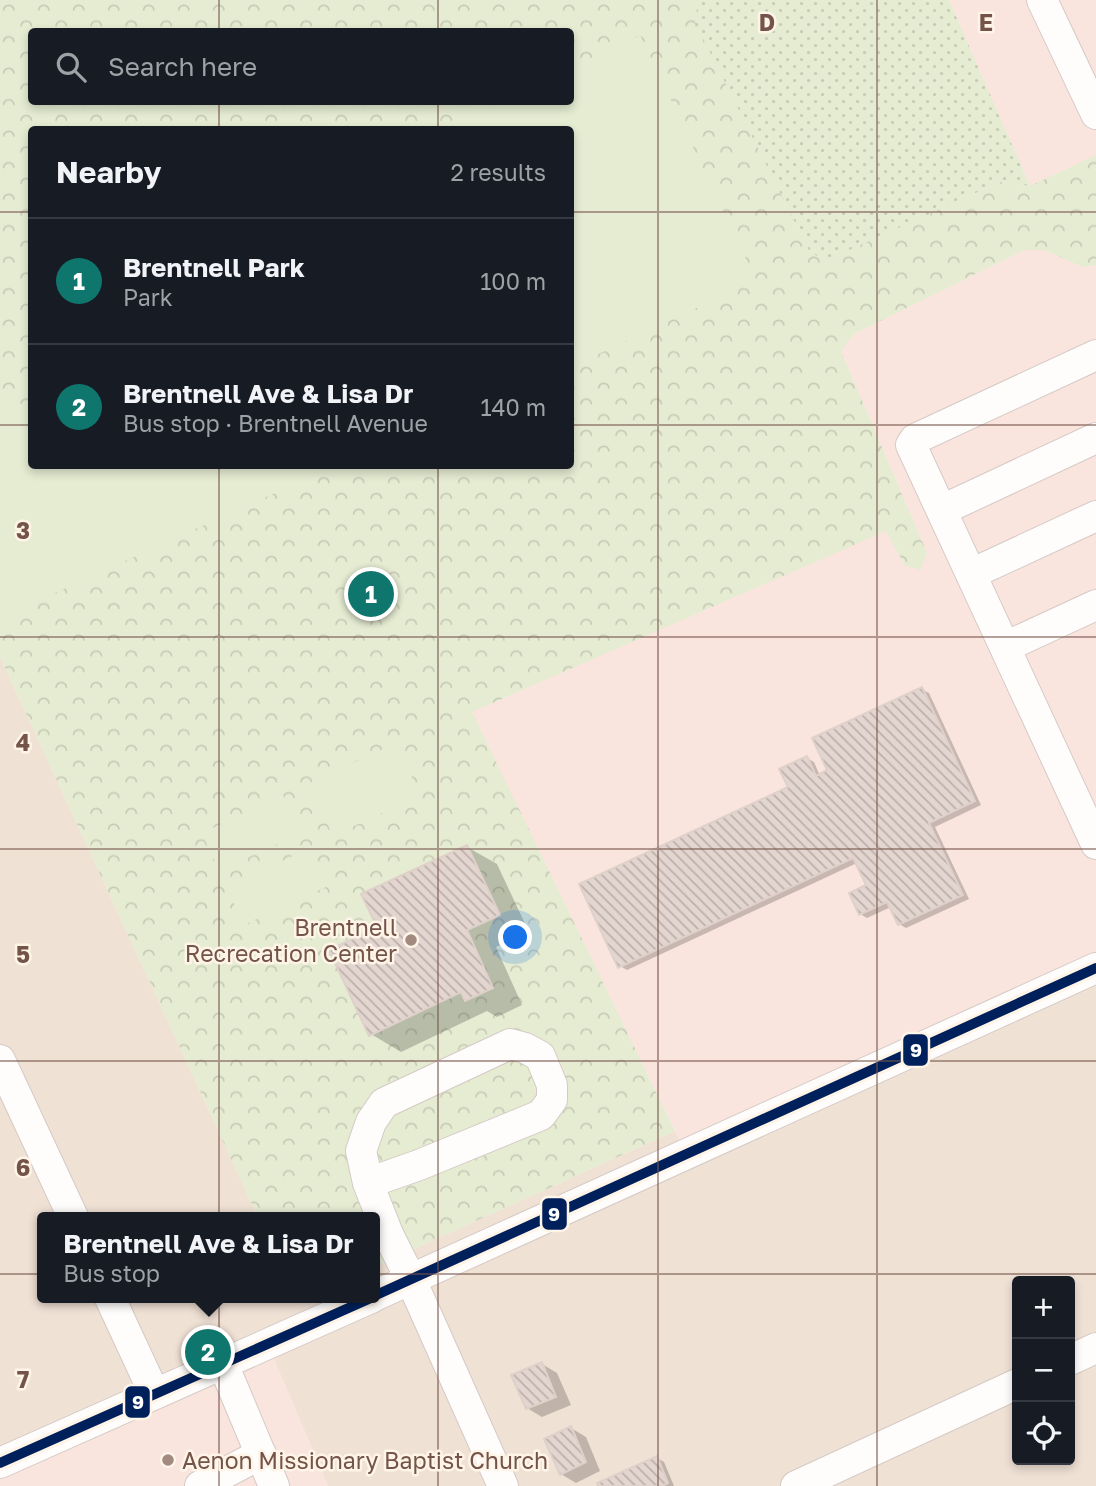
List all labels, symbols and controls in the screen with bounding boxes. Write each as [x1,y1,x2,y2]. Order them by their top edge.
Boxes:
text: D [759,8,775,36]
text: E [979,8,993,36]
search box [28,28,574,105]
icon: search [52,48,90,86]
text: Search here [108,51,257,82]
text: Nearby [56,154,161,190]
text: 2 results [450,158,546,186]
text: Brentnell Park [123,252,305,283]
text: 1 [73,267,85,295]
text: 100 m [480,267,546,295]
text: Park [123,283,173,311]
text: Brentnell Ave & Lisa Dr [123,378,413,409]
text: 2 [72,393,86,421]
text: 140 m [480,393,546,421]
text: Bus stop · Brentnell Avenue [123,409,428,437]
text: 3 [16,516,30,544]
pin: 1 [348,568,394,620]
text: 4 [16,728,30,756]
place label: Brentnell Recrecation Center [185,913,397,967]
your location [498,920,532,954]
marker: Brentnell Recrecation Center [403,932,419,948]
text: 5 [16,940,30,968]
line badge: 9 [902,1033,929,1067]
text: 9 [910,1038,922,1061]
text: 6 [16,1153,30,1181]
line badge: 9 [541,1197,568,1231]
text: 9 [548,1202,560,1225]
popup [37,1212,380,1303]
text: Brentnell Ave & Lisa Dr [63,1228,354,1259]
text: Bus stop [63,1259,160,1287]
map controls [1012,1276,1075,1465]
button: + [1012,1276,1075,1339]
pin: 2 [185,1326,231,1378]
button: − [1012,1339,1075,1402]
text: 7 [17,1365,29,1393]
line badge: 9 [124,1385,151,1419]
text: 9 [132,1390,144,1413]
button: locate [1012,1402,1075,1465]
place label: Aenon Missionary Baptist Church [182,1446,548,1474]
marker: Aenon Missionary Baptist Church [160,1452,176,1468]

